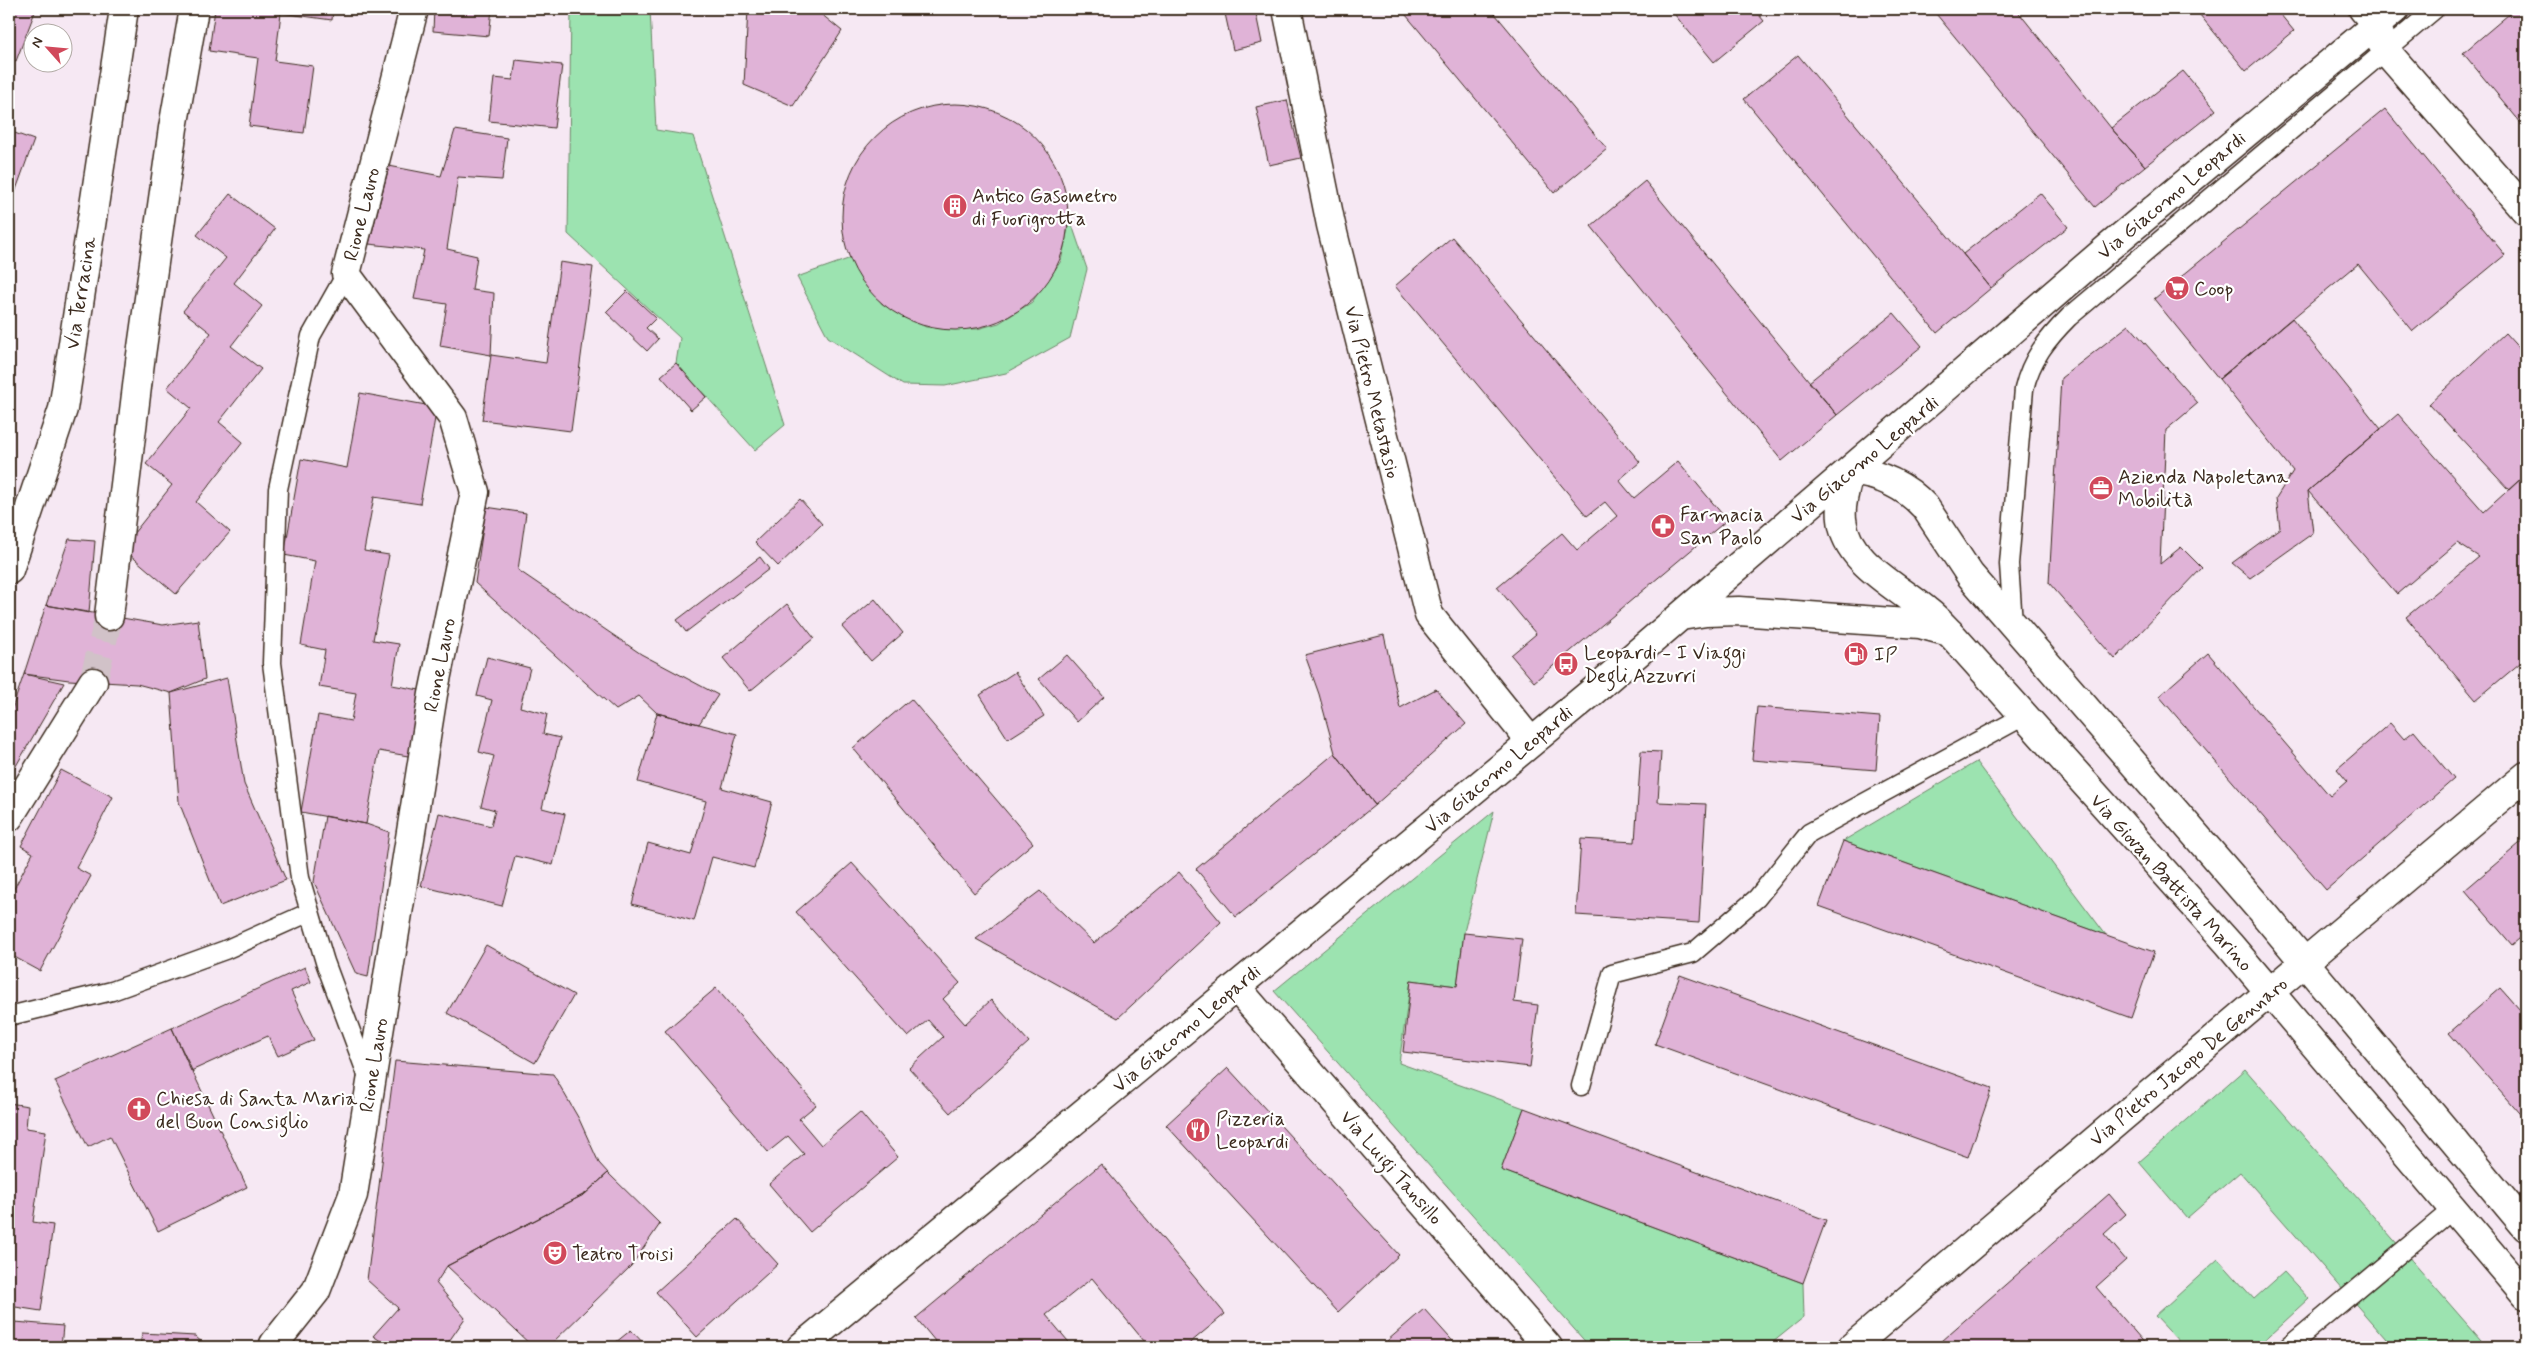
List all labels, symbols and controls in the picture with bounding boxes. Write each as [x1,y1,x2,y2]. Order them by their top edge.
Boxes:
north arrow [22,22,72,72]
text: N [27,34,47,51]
street label: Via Giacomo Leopardi [2092,126,2252,266]
street label: Rione Lauro [338,165,387,264]
place label: Antico Gasometro di Fuorigrotta [972,183,1117,233]
building icon: Antico Gasometro di Fuorigrotta [942,193,968,219]
street label: Via Terracina [59,234,104,352]
supermarket icon: Coop [2164,275,2190,301]
place label: Coop [2194,276,2233,303]
street label: Via Pietro Metastasio [1337,303,1406,482]
street label: Via Giacomo Leopardi [1785,390,1945,530]
place label: Azienda Napoletana Mobilità [2118,464,2289,514]
office icon: Azienda Napoletana Mobilità [2088,475,2114,501]
place label: Farmacia San Paolo [1680,502,1764,552]
pharmacy icon: Farmacia San Paolo [1650,513,1676,539]
street label: Rione Lauro [418,616,463,715]
place label: Leopardi - I Viaggi Degli Azzurri [1584,640,1746,692]
fuel station icon: IP [1843,641,1869,667]
place label: IP [1874,642,1897,669]
bus stop icon: Leopardi - I Viaggi Degli Azzurri [1553,651,1579,677]
street label: Via Giacomo Leopardi [1419,700,1579,840]
street label: Via Giovan Battista Marino [2083,788,2258,978]
street label: Via Giacomo Leopardi [1107,959,1267,1099]
street label: Via Pietro Jacopo De Gennaro [2084,971,2294,1153]
street label: Rione Lauro [354,1016,395,1115]
place label: Chiesa di Santa Maria del Buon Consiglio [156,1086,358,1138]
church icon: Chiesa di Santa Maria del Buon Consiglio [126,1096,152,1122]
street label: Via Luigi Tansillo [1332,1105,1448,1233]
place label: Pizzeria Leopardi [1216,1106,1289,1156]
restaurant icon: Pizzeria Leopardi [1185,1117,1211,1143]
theatre icon: Teatro Troisi [542,1240,568,1266]
place label: Teatro Troisi [572,1241,674,1268]

